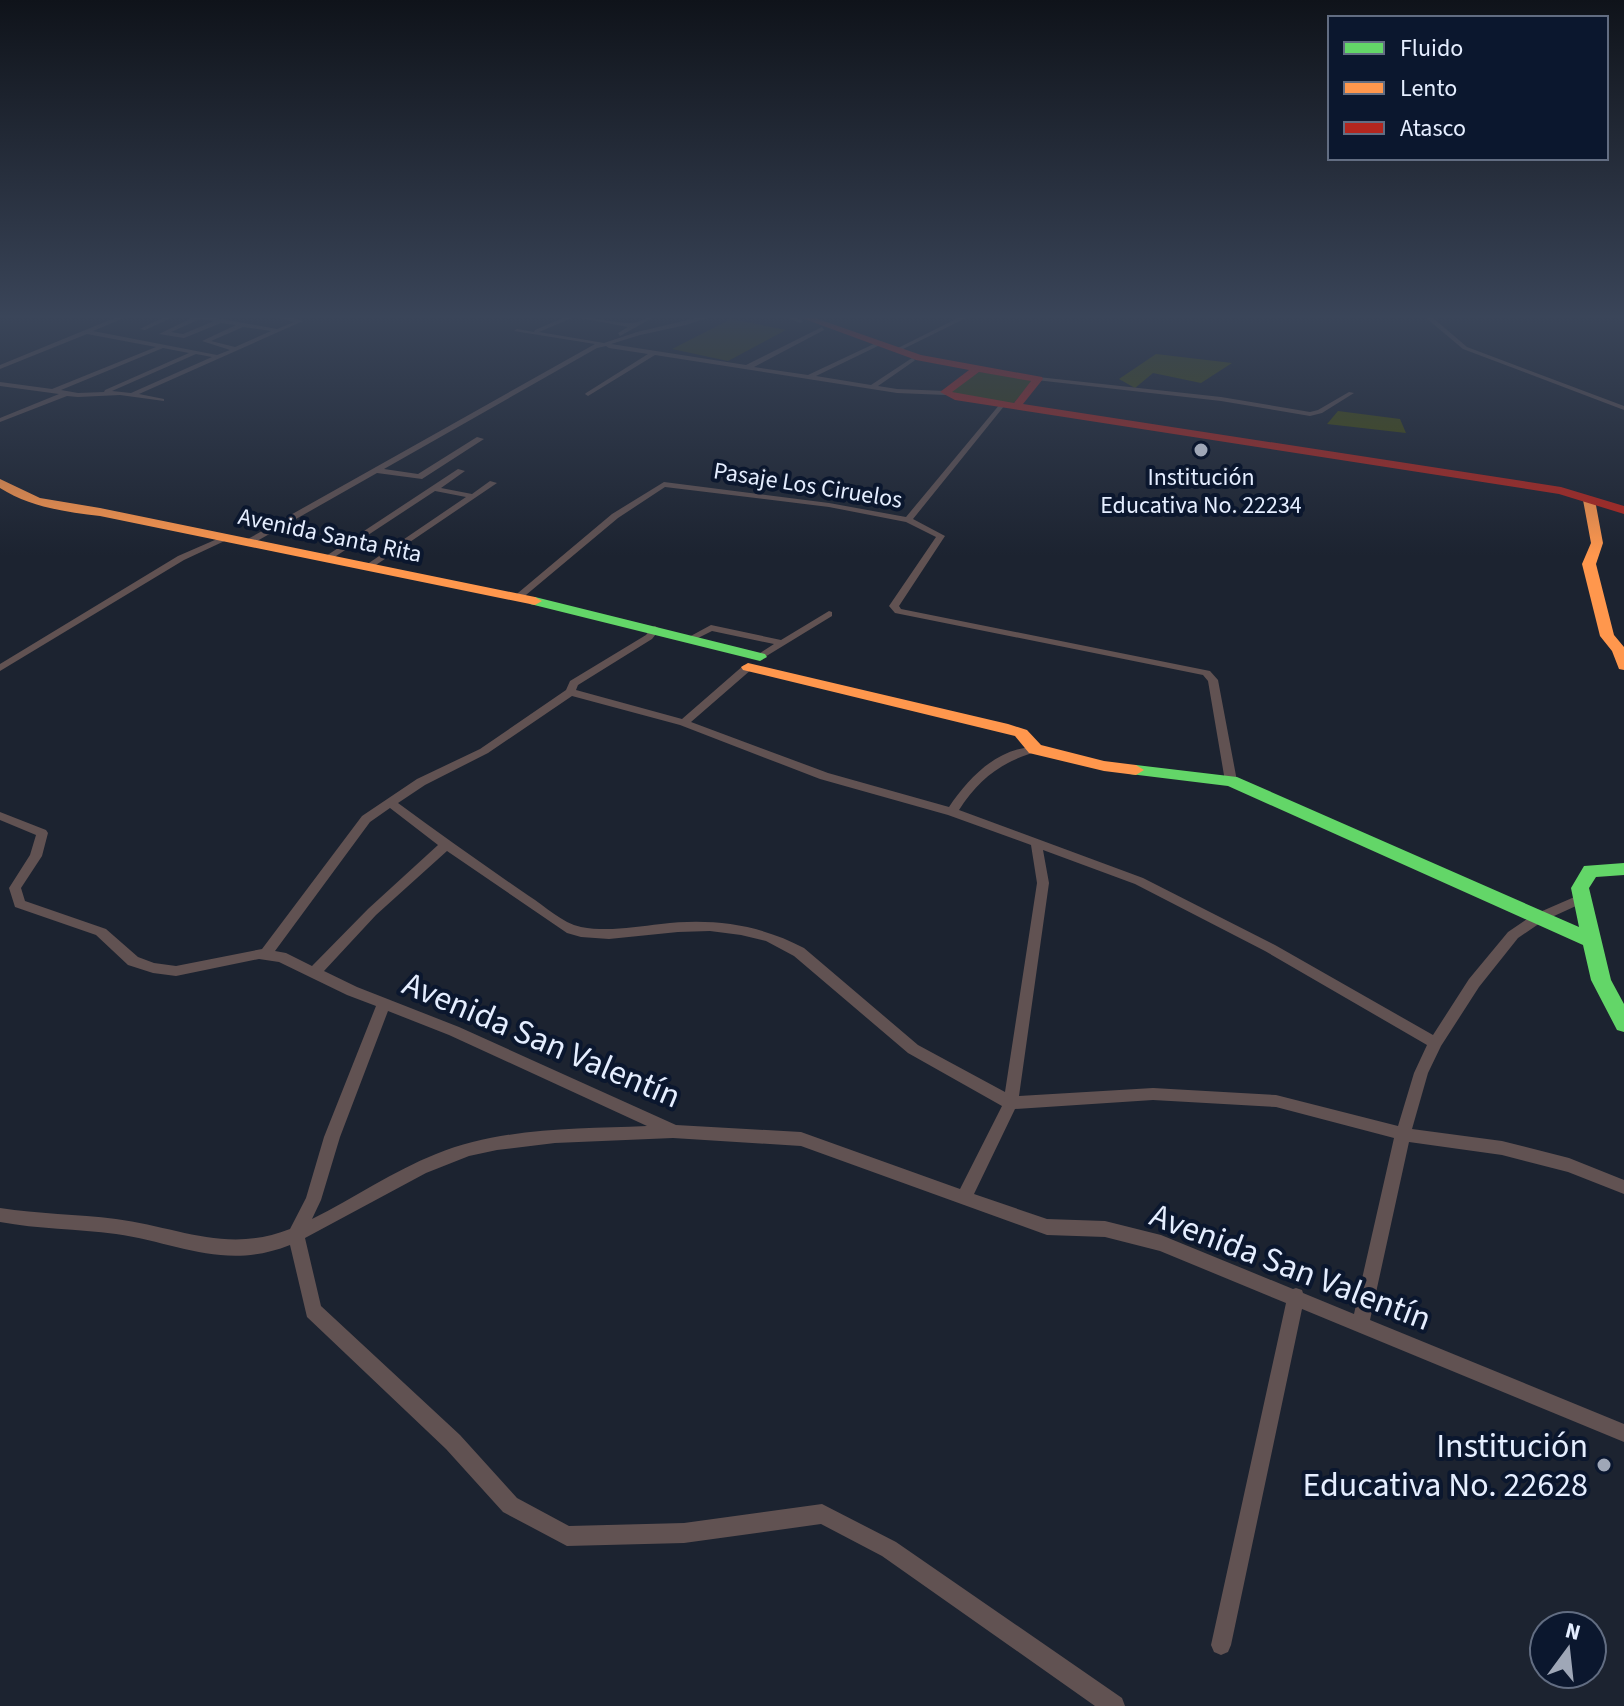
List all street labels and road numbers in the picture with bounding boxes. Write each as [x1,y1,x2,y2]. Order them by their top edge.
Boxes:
street label: Pasaje Los Ciruelos [711,453,905,518]
street label: Avenida Santa Rita [235,499,425,572]
street label: Avenida San Valentín [395,960,688,1121]
street label: Avenida San Valentín [1143,1191,1438,1344]

